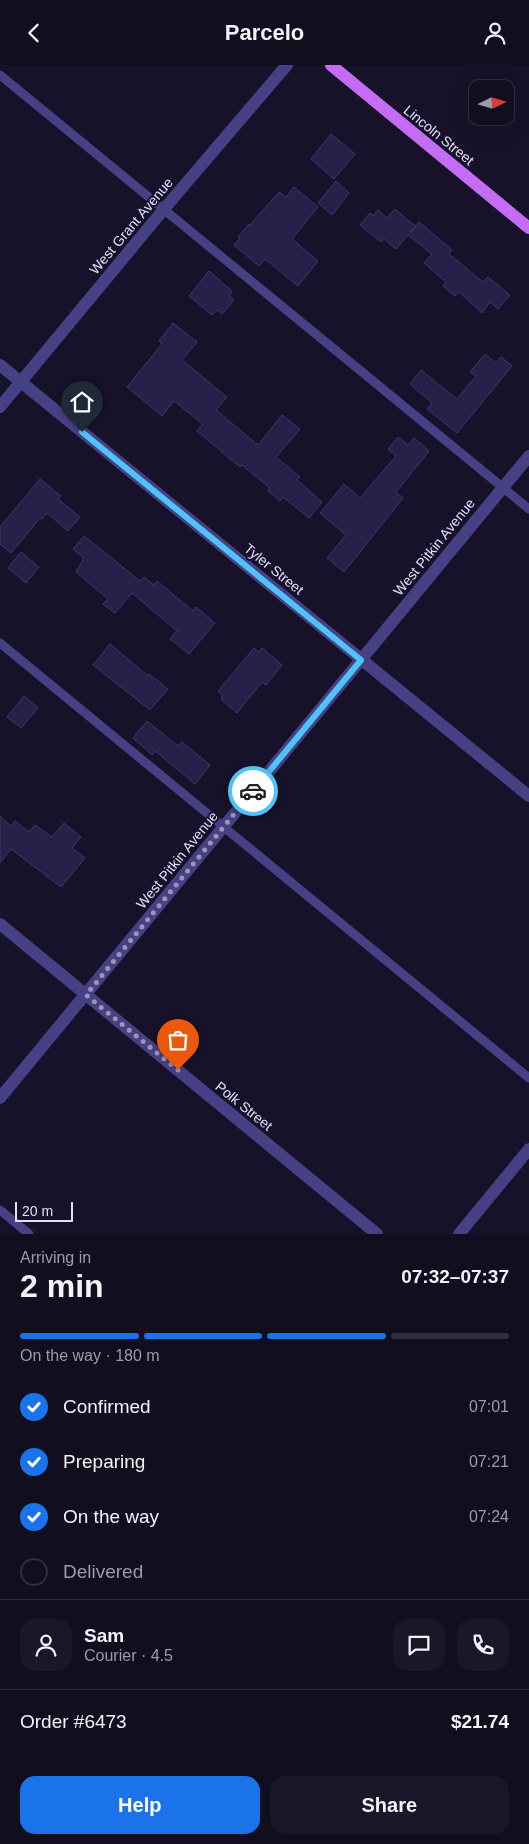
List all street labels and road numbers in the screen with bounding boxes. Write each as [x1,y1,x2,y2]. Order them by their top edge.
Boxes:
street label: Lincoln Street [401,102,477,168]
street label: West Grant Avenue [86,174,176,277]
street label: West Pitkin Avenue [390,495,478,599]
street label: Tyler Street [241,540,307,598]
street label: West Pitkin Avenue [133,808,221,912]
street label: Polk Street [212,1078,276,1134]

